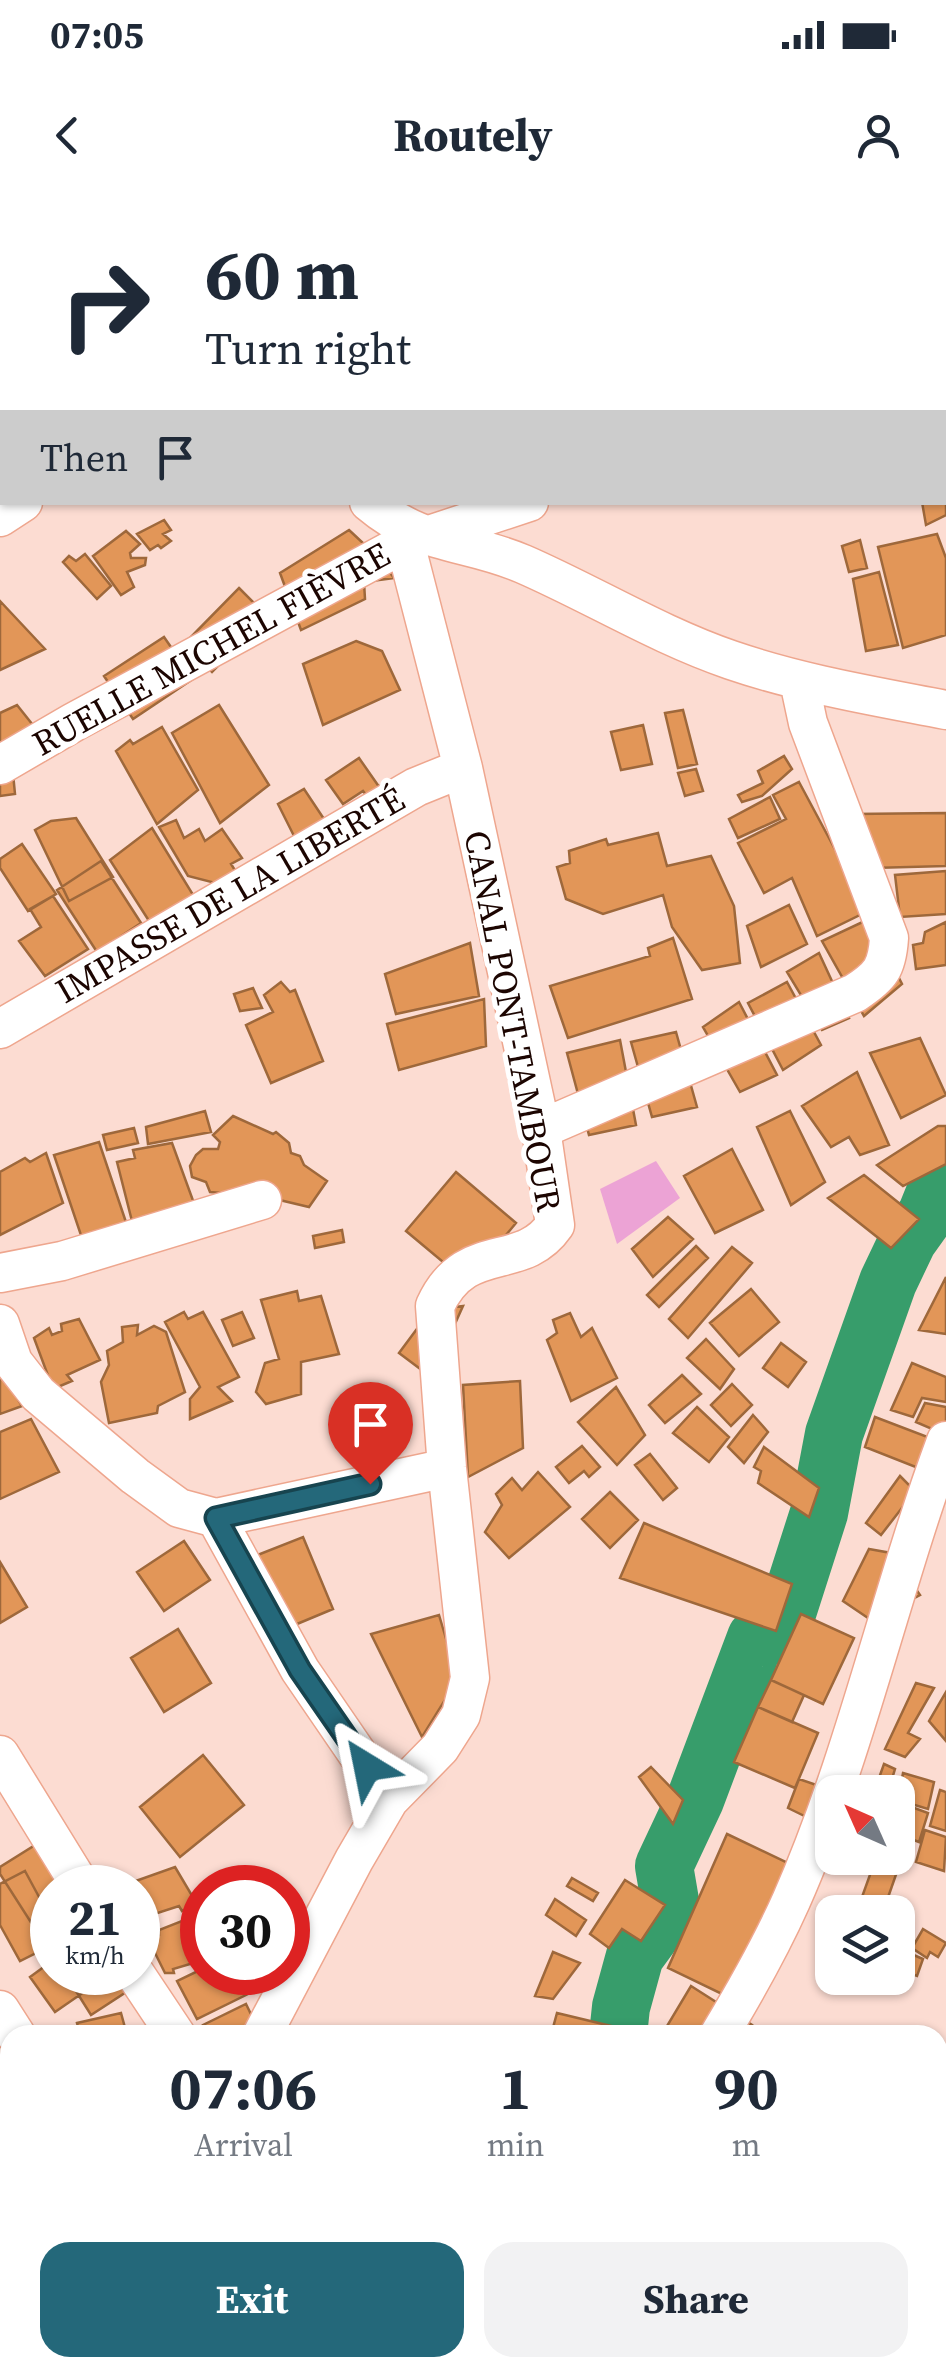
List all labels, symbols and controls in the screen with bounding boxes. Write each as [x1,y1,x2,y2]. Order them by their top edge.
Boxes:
text: 07:05 [50,9,144,61]
text: Routely [393,104,553,166]
icon: back [40,108,95,163]
icon: person [851,108,906,163]
text: 60 m [205,226,359,322]
icon: right [40,240,170,370]
text: Turn right [205,317,411,379]
icon: arrive [148,430,203,485]
text: Then [40,432,128,484]
street label: RUELLE MICHEL FIÈVRE [24,531,398,767]
street label: IMPASSE DE LA LIBERTÉ [47,775,413,1015]
street label: CANAL PONT-TAMBOUR [453,826,574,1216]
pin [328,1382,413,1485]
icon: arrive [343,1397,398,1452]
position arrow [315,1715,419,1819]
north arrow [815,1775,915,1875]
map controls [815,1775,915,1995]
speed limit sign: 30 [180,1865,310,1995]
text: 21 [68,1883,122,1952]
button: layers [815,1895,915,1995]
text: km/h [65,1938,125,1972]
text: 07:06 [169,2047,317,2129]
text: 1 [499,2047,532,2129]
text: 90 [714,2047,779,2129]
text: Arrival [194,2123,293,2167]
text: min [487,2123,544,2167]
text: m [732,2123,761,2167]
button: Exit [40,2242,464,2357]
button: Share [484,2242,908,2357]

